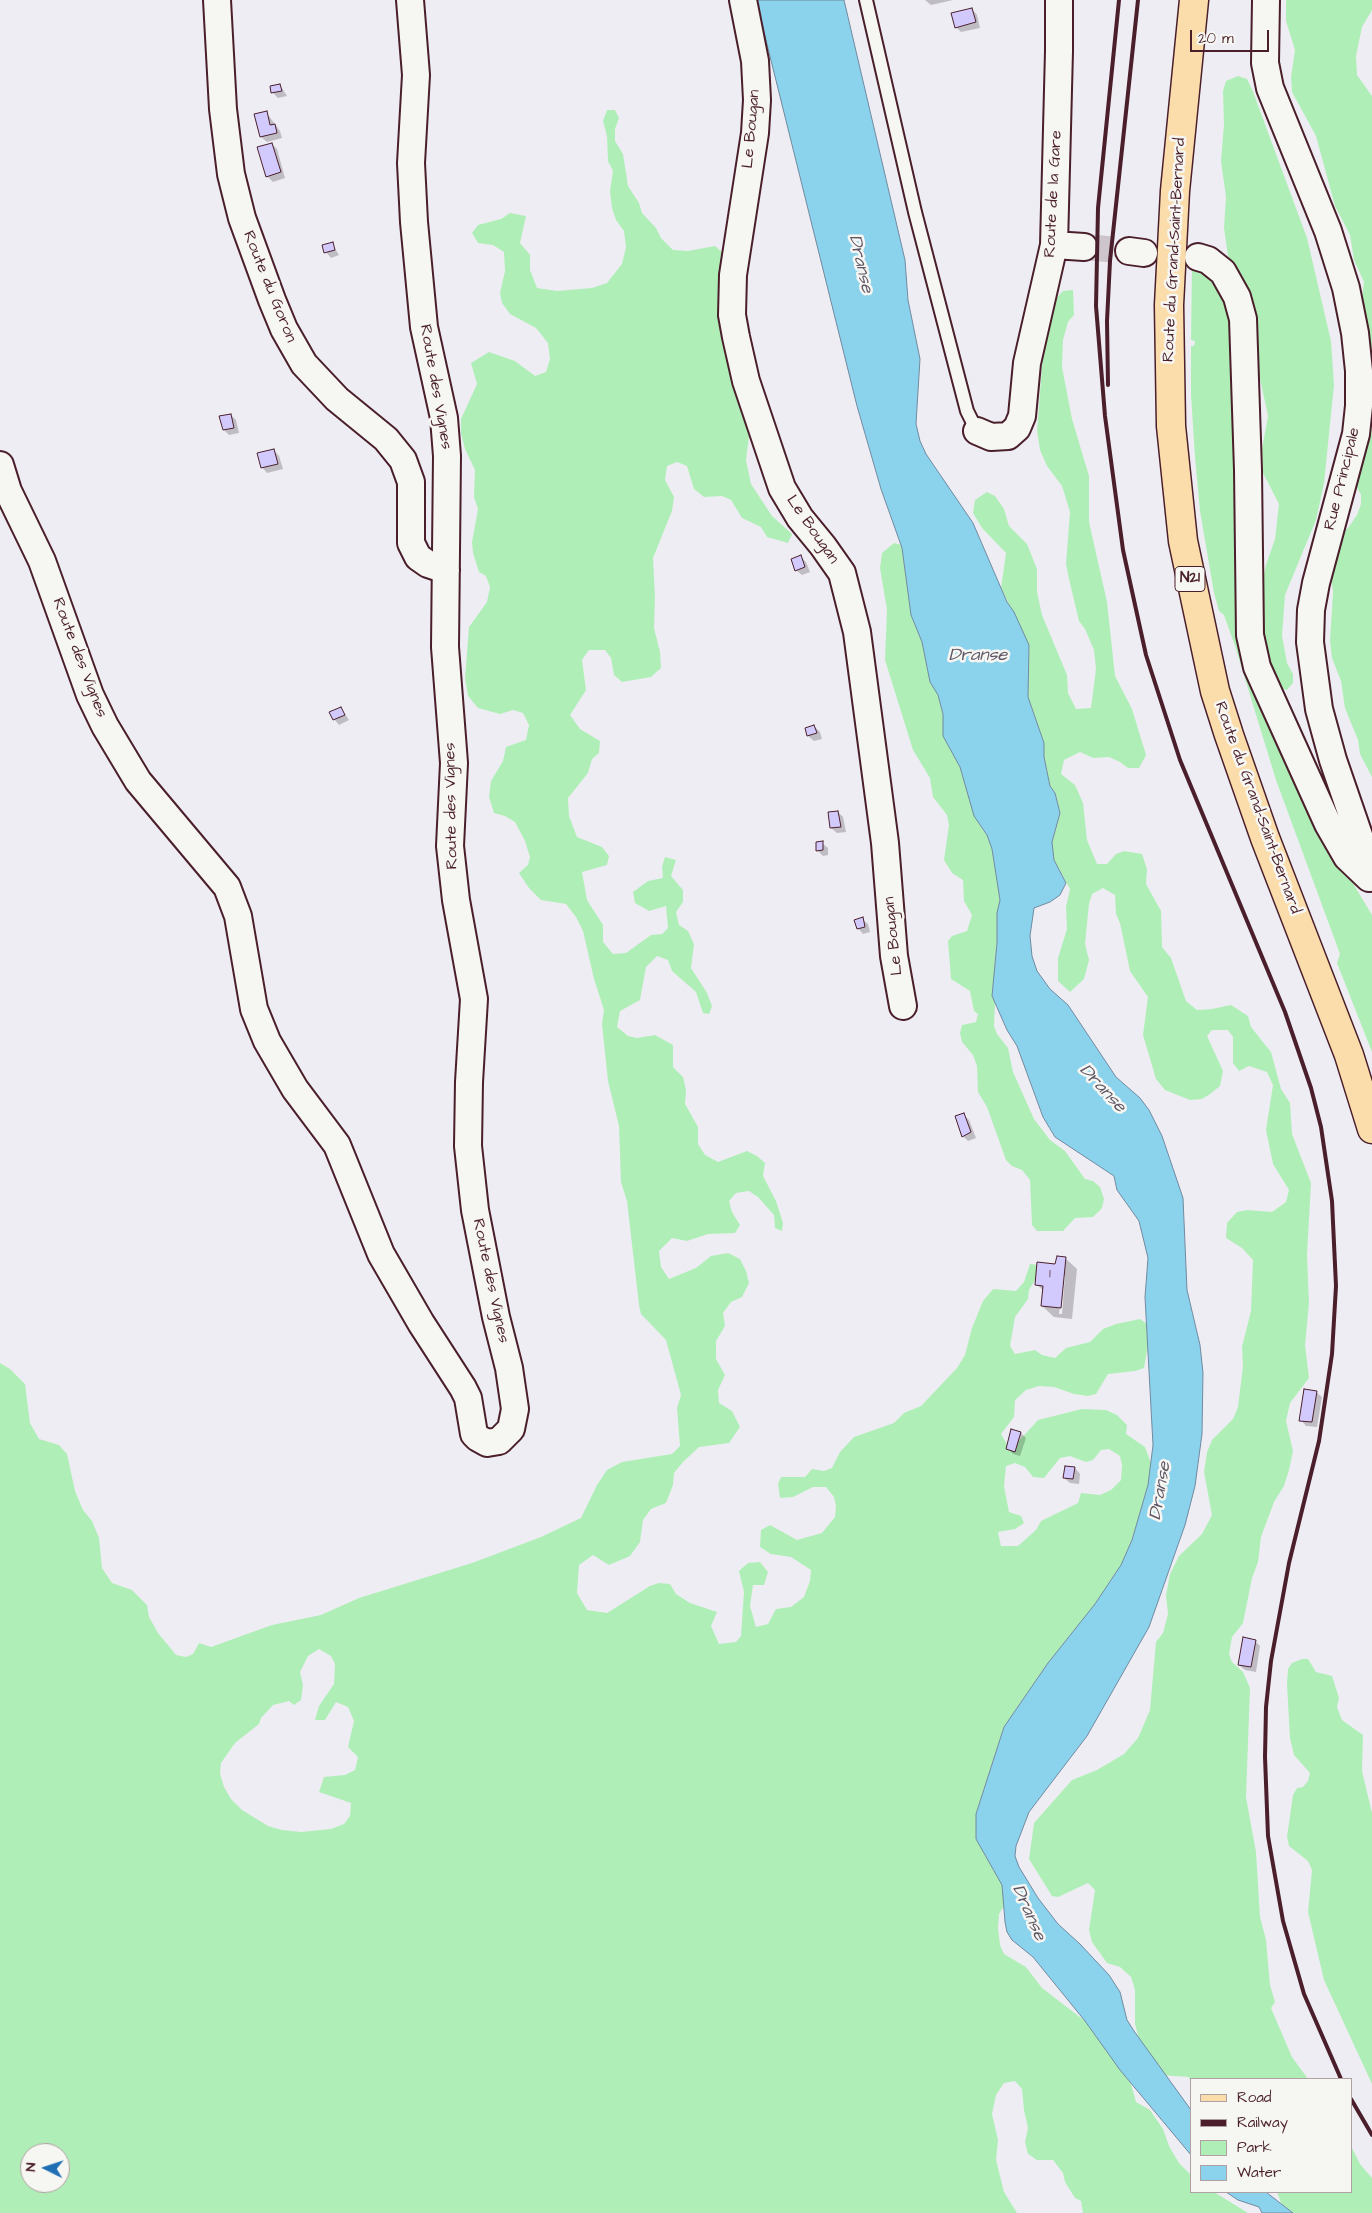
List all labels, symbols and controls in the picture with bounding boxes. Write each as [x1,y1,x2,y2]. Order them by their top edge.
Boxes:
scale bar [1192,20,1271,52]
text: 20 m [1198,28,1234,49]
street label: Le Bougan [739,89,765,169]
street label: Route de la Gare [1041,130,1067,258]
street label: Route du Grand-Saint-Bernard [1160,137,1190,363]
street label: Route du Goron [238,228,300,346]
water label: Dranse [843,233,877,295]
street label: Route des Vignes [415,323,455,451]
street label: Rue Principale [1321,426,1365,532]
street label: Le Bougan [781,492,843,568]
road number: N21 [1175,566,1205,592]
street label: Route des Vignes [47,595,111,721]
water label: Dranse [949,645,1007,667]
street label: Route du Grand-Saint-Bernard [1210,699,1304,917]
street label: Route des Vignes [441,742,463,870]
street label: Le Bougan [880,896,908,976]
water label: Dranse [1074,1060,1130,1118]
street label: Route des Vignes [467,1217,513,1345]
house number: 1 [1049,1266,1051,1282]
water label: Dranse [1145,1460,1177,1522]
water label: Dranse [1006,1882,1050,1944]
legend [1190,2078,1352,2193]
text: Road [1237,2087,1271,2108]
text: Railway [1237,2112,1288,2133]
text: Park [1237,2137,1272,2158]
north arrow [20,2143,70,2193]
text: N [21,2162,41,2172]
text: Water [1237,2162,1281,2183]

